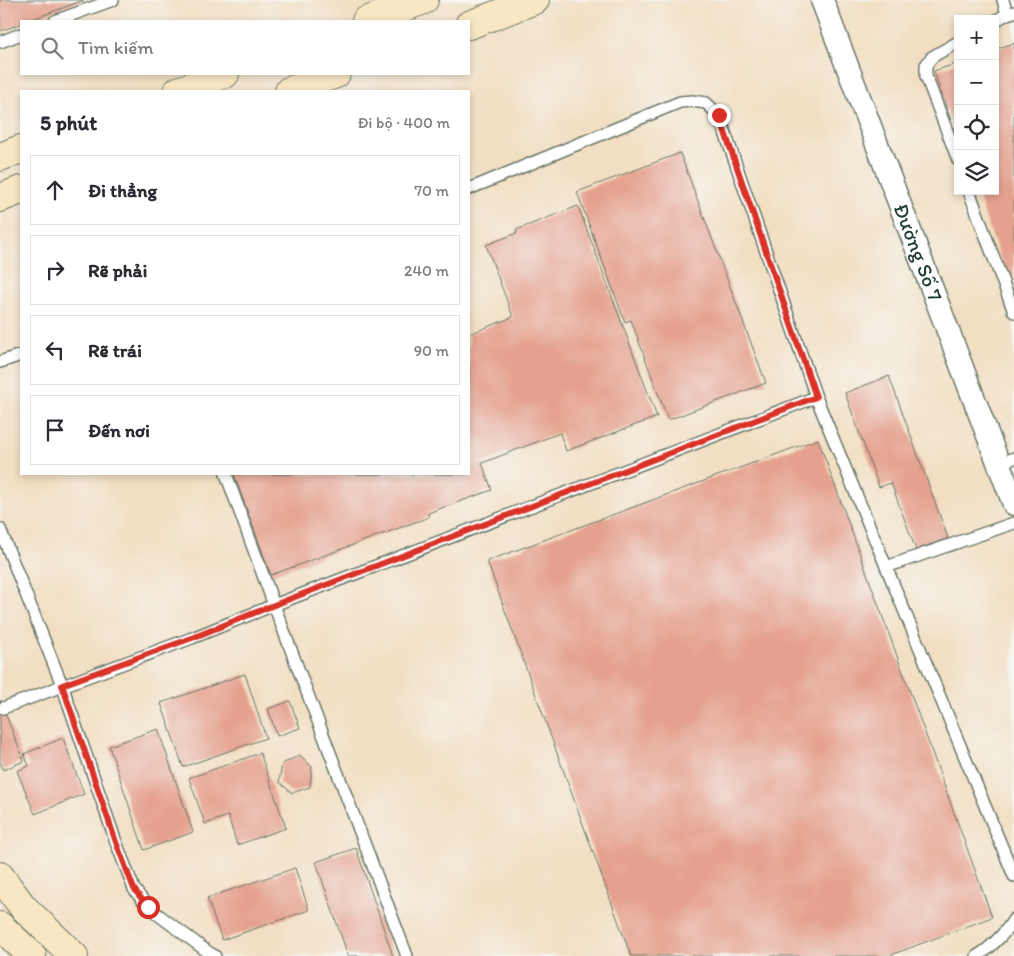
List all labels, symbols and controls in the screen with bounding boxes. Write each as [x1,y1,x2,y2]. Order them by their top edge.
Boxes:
map controls [954,15,999,195]
button: + [954,15,999,60]
search box [20,20,470,75]
icon: search [38,34,66,62]
text: Tìm kiếm [78,36,153,59]
button: − [954,60,999,105]
route end [708,104,731,127]
button: locate [954,105,999,150]
text: 5 phút [40,110,97,135]
text: Đi bộ · 400 m [357,113,450,132]
button: layers [954,150,999,195]
icon: ahead [41,176,69,204]
text: Đi thẳng [88,179,157,202]
text: 70 m [414,181,449,200]
street label: Đường Số 7 [889,200,949,304]
icon: right [41,256,69,284]
text: Rẽ phải [88,259,147,282]
text: 240 m [404,261,449,280]
icon: left [41,336,69,364]
text: Rẽ trái [88,339,142,362]
text: 90 m [414,341,449,360]
icon: arrive [41,416,69,444]
text: Đến nơi [88,419,150,442]
route start [137,896,160,919]

